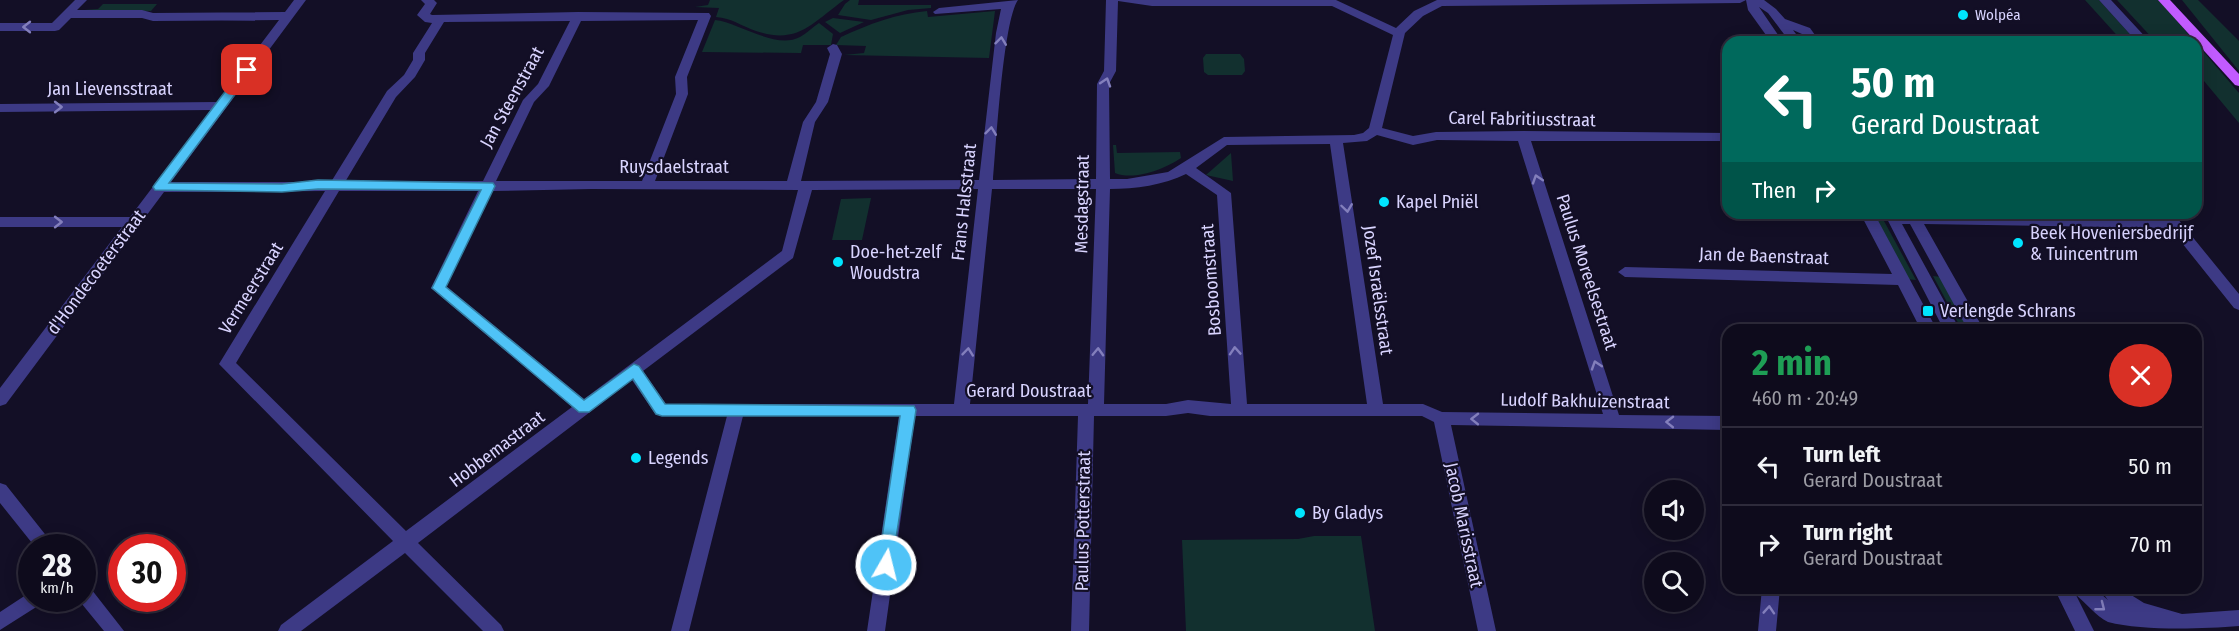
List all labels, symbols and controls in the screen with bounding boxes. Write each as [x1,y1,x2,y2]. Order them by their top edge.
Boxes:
place label: Wolpéa [1975,6,2021,24]
marker: Wolpéa [1956,8,1970,22]
one-way arrow [23,21,32,33]
one-way arrow [995,37,1007,46]
street label: Jan Steenstraat [475,43,549,151]
pin [221,44,272,95]
icon: arrive [230,53,263,86]
text: 50 m [1851,58,1935,108]
icon: left [1752,60,1830,138]
one-way arrow [1099,77,1111,88]
street label: Jan Lievensstraat [47,78,173,100]
one-way arrow [54,101,63,113]
street label: Carel Fabritiusstraat [1448,107,1596,131]
text: Gerard Doustraat [1851,109,2039,141]
one-way arrow [984,127,997,136]
street label: Frans Halsstraat [947,142,981,262]
street label: Mesdagstraat [1070,154,1094,254]
street label: Ruysdaelstraat [619,156,729,178]
one-way arrow [1532,174,1544,185]
icon: right [1808,174,1841,207]
text: Then [1752,177,1796,204]
place label: Kapel Pniël [1396,191,1479,213]
street label: Paulus Moreelsestraat [1551,191,1623,353]
marker: Kapel Pniël [1377,195,1391,209]
one-way arrow [1340,203,1352,212]
street label: d'Hondecoeterstraat [42,205,150,339]
one-way arrow [54,216,63,228]
place label: Beek Hoveniersbedrijf & Tuincentrum [2030,222,2194,265]
street label: Bosboomstraat [1196,223,1226,337]
street label: Jozef Israëlsstraat [1358,224,1398,356]
marker: Beek Hoveniersbedrijf & Tuincentrum [2011,236,2025,250]
street label: Vermeerstraat [214,238,288,338]
place label: Doe-het-zelf Woudstra [850,241,943,284]
street label: Jan de Baenstraat [1699,243,1829,269]
marker: Doe-het-zelf Woudstra [831,255,845,269]
place label: Verlengde Schrans [1940,300,2076,322]
marker: Verlengde Schrans [1921,304,1935,318]
text: 2 min [1752,341,1832,385]
button: close [2109,344,2172,407]
one-way arrow [961,347,974,356]
one-way arrow [1092,347,1104,356]
one-way arrow [1228,347,1241,356]
one-way arrow [1591,360,1603,371]
street label: Gerard Doustraat [966,380,1092,402]
text: 460 m · 20:49 [1752,386,1858,410]
street label: Ludolf Bakhuizenstraat [1500,389,1670,413]
street label: Hobbemastraat [445,406,549,492]
one-way arrow [1470,413,1479,425]
one-way arrow [1665,416,1674,428]
text: Turn left [1803,441,1881,468]
place label: Legends [648,447,709,469]
icon: left [1752,450,1785,483]
marker: Legends [629,451,643,465]
street label: Paulus Potterstraat [1071,451,1095,591]
text: 50 m [2128,453,2172,480]
street label: Jacob Marisstraat [1440,461,1488,590]
text: Gerard Doustraat [1803,468,1942,492]
map controls [1644,480,1704,612]
button: sound [1644,480,1704,540]
place label: By Gladys [1312,502,1383,524]
marker: By Gladys [1293,506,1307,520]
text: Turn right [1803,519,1892,546]
icon: right [1752,528,1785,561]
text: 70 m [2130,531,2172,558]
position arrow [854,533,918,597]
speed limit sign: 30 [108,534,186,612]
text: Gerard Doustraat [1803,546,1942,570]
text: 28 [42,548,72,584]
button: search [1644,552,1704,612]
text: km/h [40,579,74,597]
one-way arrow [2095,600,2106,611]
one-way arrow [1762,605,1775,614]

